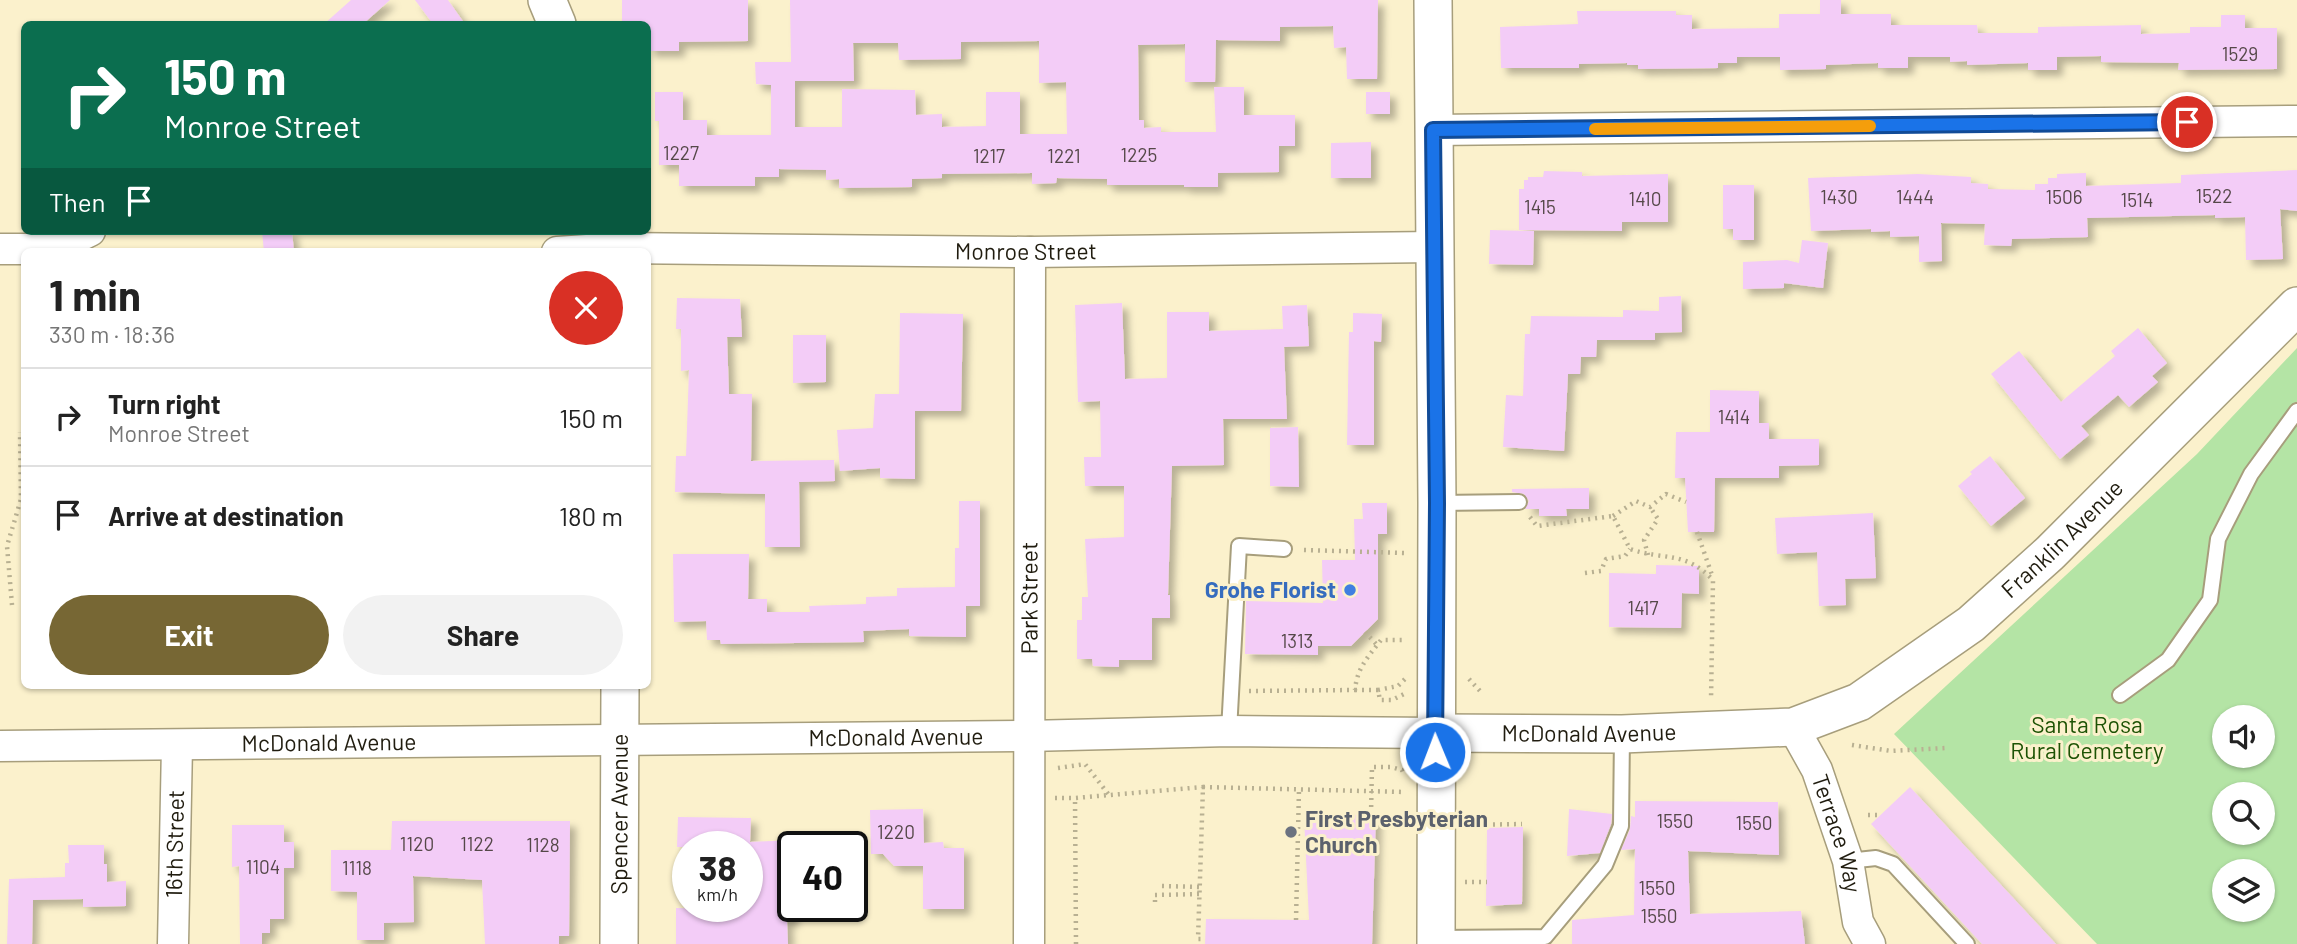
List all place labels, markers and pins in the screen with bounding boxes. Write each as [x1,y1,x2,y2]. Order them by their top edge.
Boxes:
pin [2157,92,2217,152]
place label: Grohe Florist [1205,575,1336,603]
marker: Grohe Florist [1342,582,1358,598]
place label: First Presbyterian Church [1305,804,1488,858]
marker: First Presbyterian Church [1283,824,1299,840]

